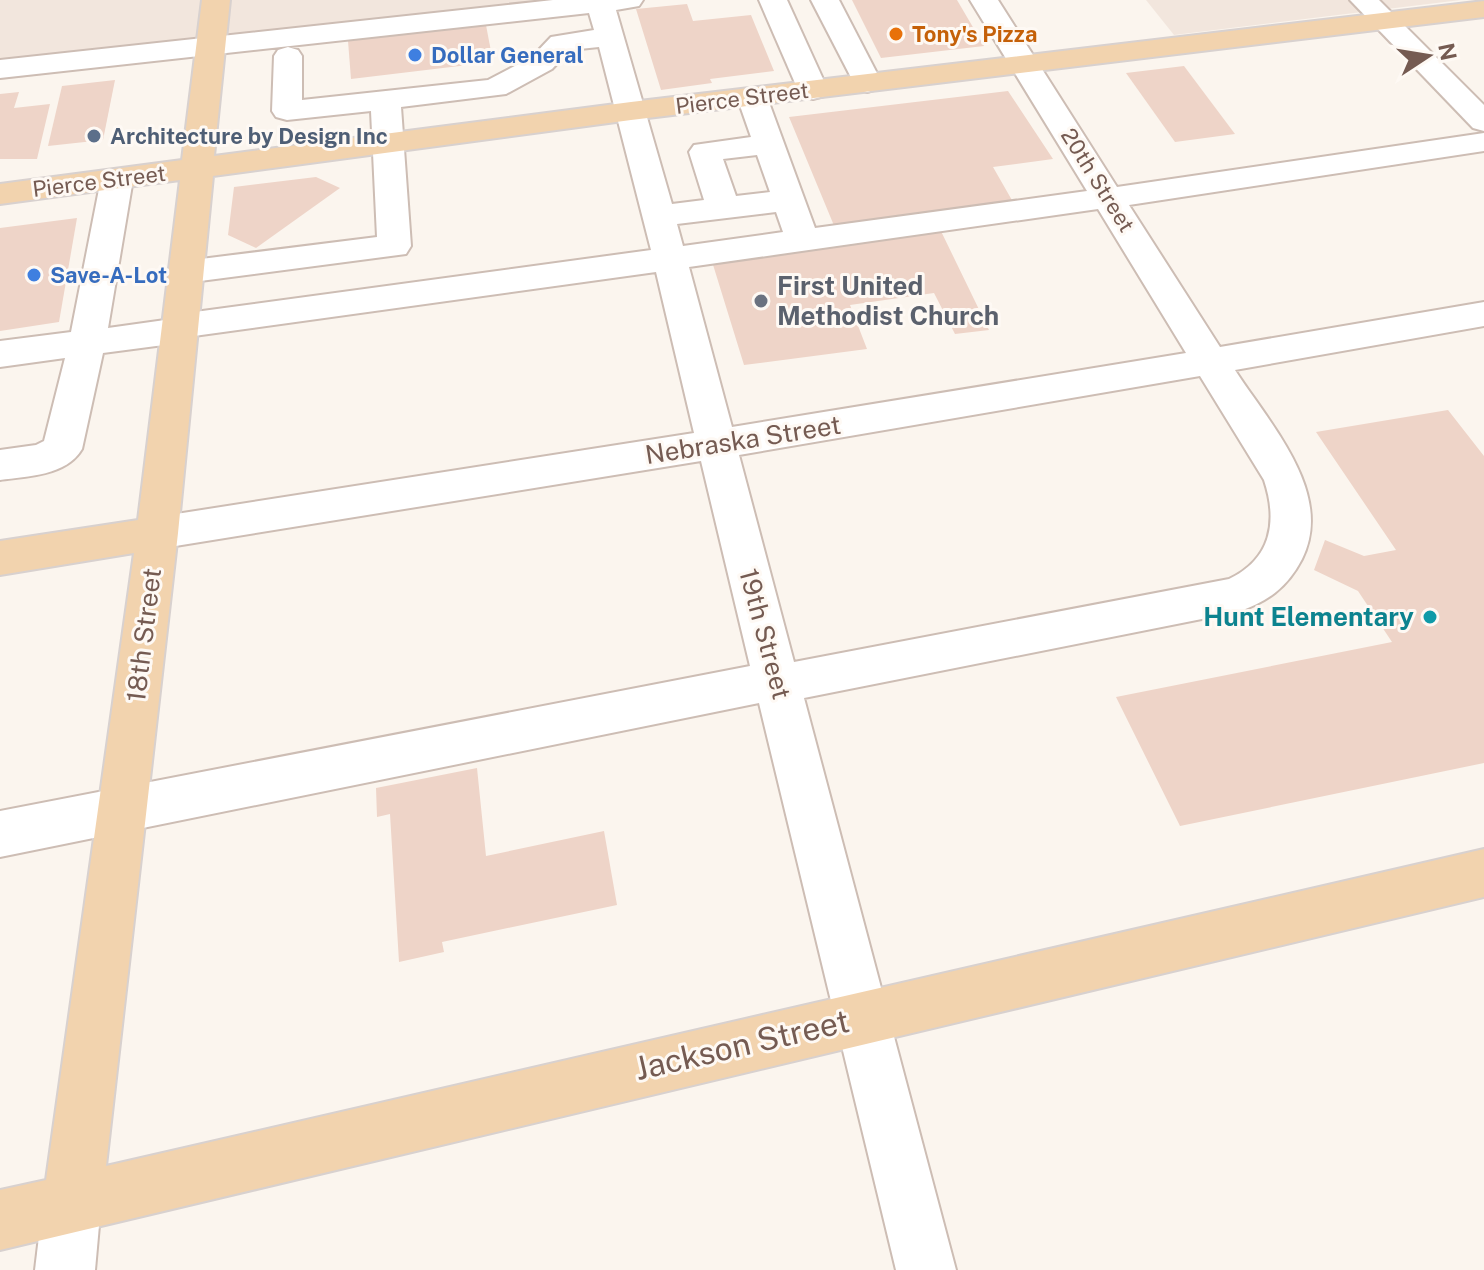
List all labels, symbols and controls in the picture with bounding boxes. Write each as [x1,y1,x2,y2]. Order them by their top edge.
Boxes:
north arrow [1388,16,1468,96]
place label: Tony's Pizza [912,21,1037,47]
marker: Tony's Pizza [887,25,905,43]
text: N [1433,41,1462,63]
place label: Dollar General [431,42,584,68]
marker: Dollar General [406,46,424,64]
street label: Pierce Street [674,77,810,119]
place label: Architecture by Design Inc [110,123,388,149]
street label: 20th Street [1056,123,1140,237]
marker: Architecture by Design Inc [85,127,103,145]
street label: Pierce Street [31,160,167,202]
place label: Save-A-Lot [50,262,167,288]
marker: Save-A-Lot [25,266,43,284]
place label: First United Methodist Church [777,270,999,331]
marker: First United Methodist Church [752,292,770,310]
street label: Nebraska Street [643,409,843,470]
street label: 19th Street [733,565,798,703]
street label: 18th Street [120,566,167,704]
place label: Hunt Elementary [1203,601,1414,632]
marker: Hunt Elementary [1421,608,1439,626]
street label: Jackson Street [631,1002,853,1087]

